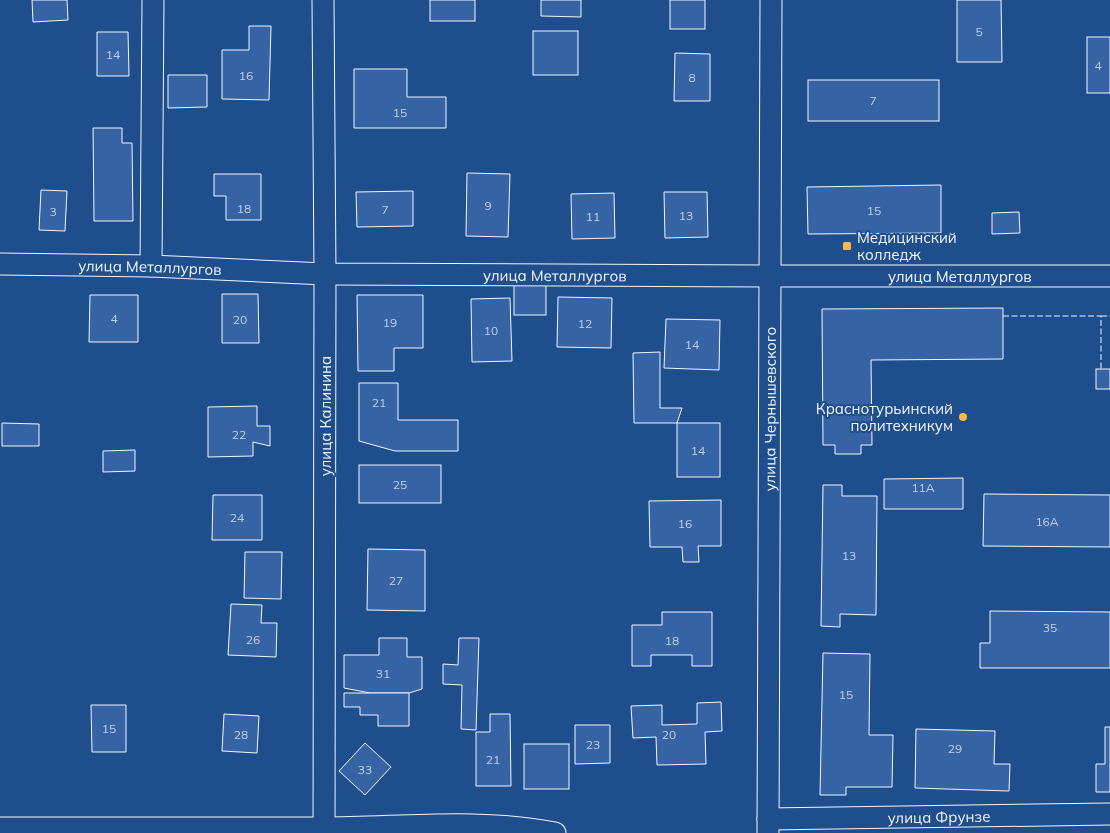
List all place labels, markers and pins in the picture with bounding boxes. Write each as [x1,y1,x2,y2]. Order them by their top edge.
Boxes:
place label: Медицинский колледж [857,228,957,264]
marker: Медицинский колледж [841,240,853,252]
place label: Краснотурьинский политехникум [816,399,953,435]
marker: Краснотурьинский политехникум [957,411,969,423]

